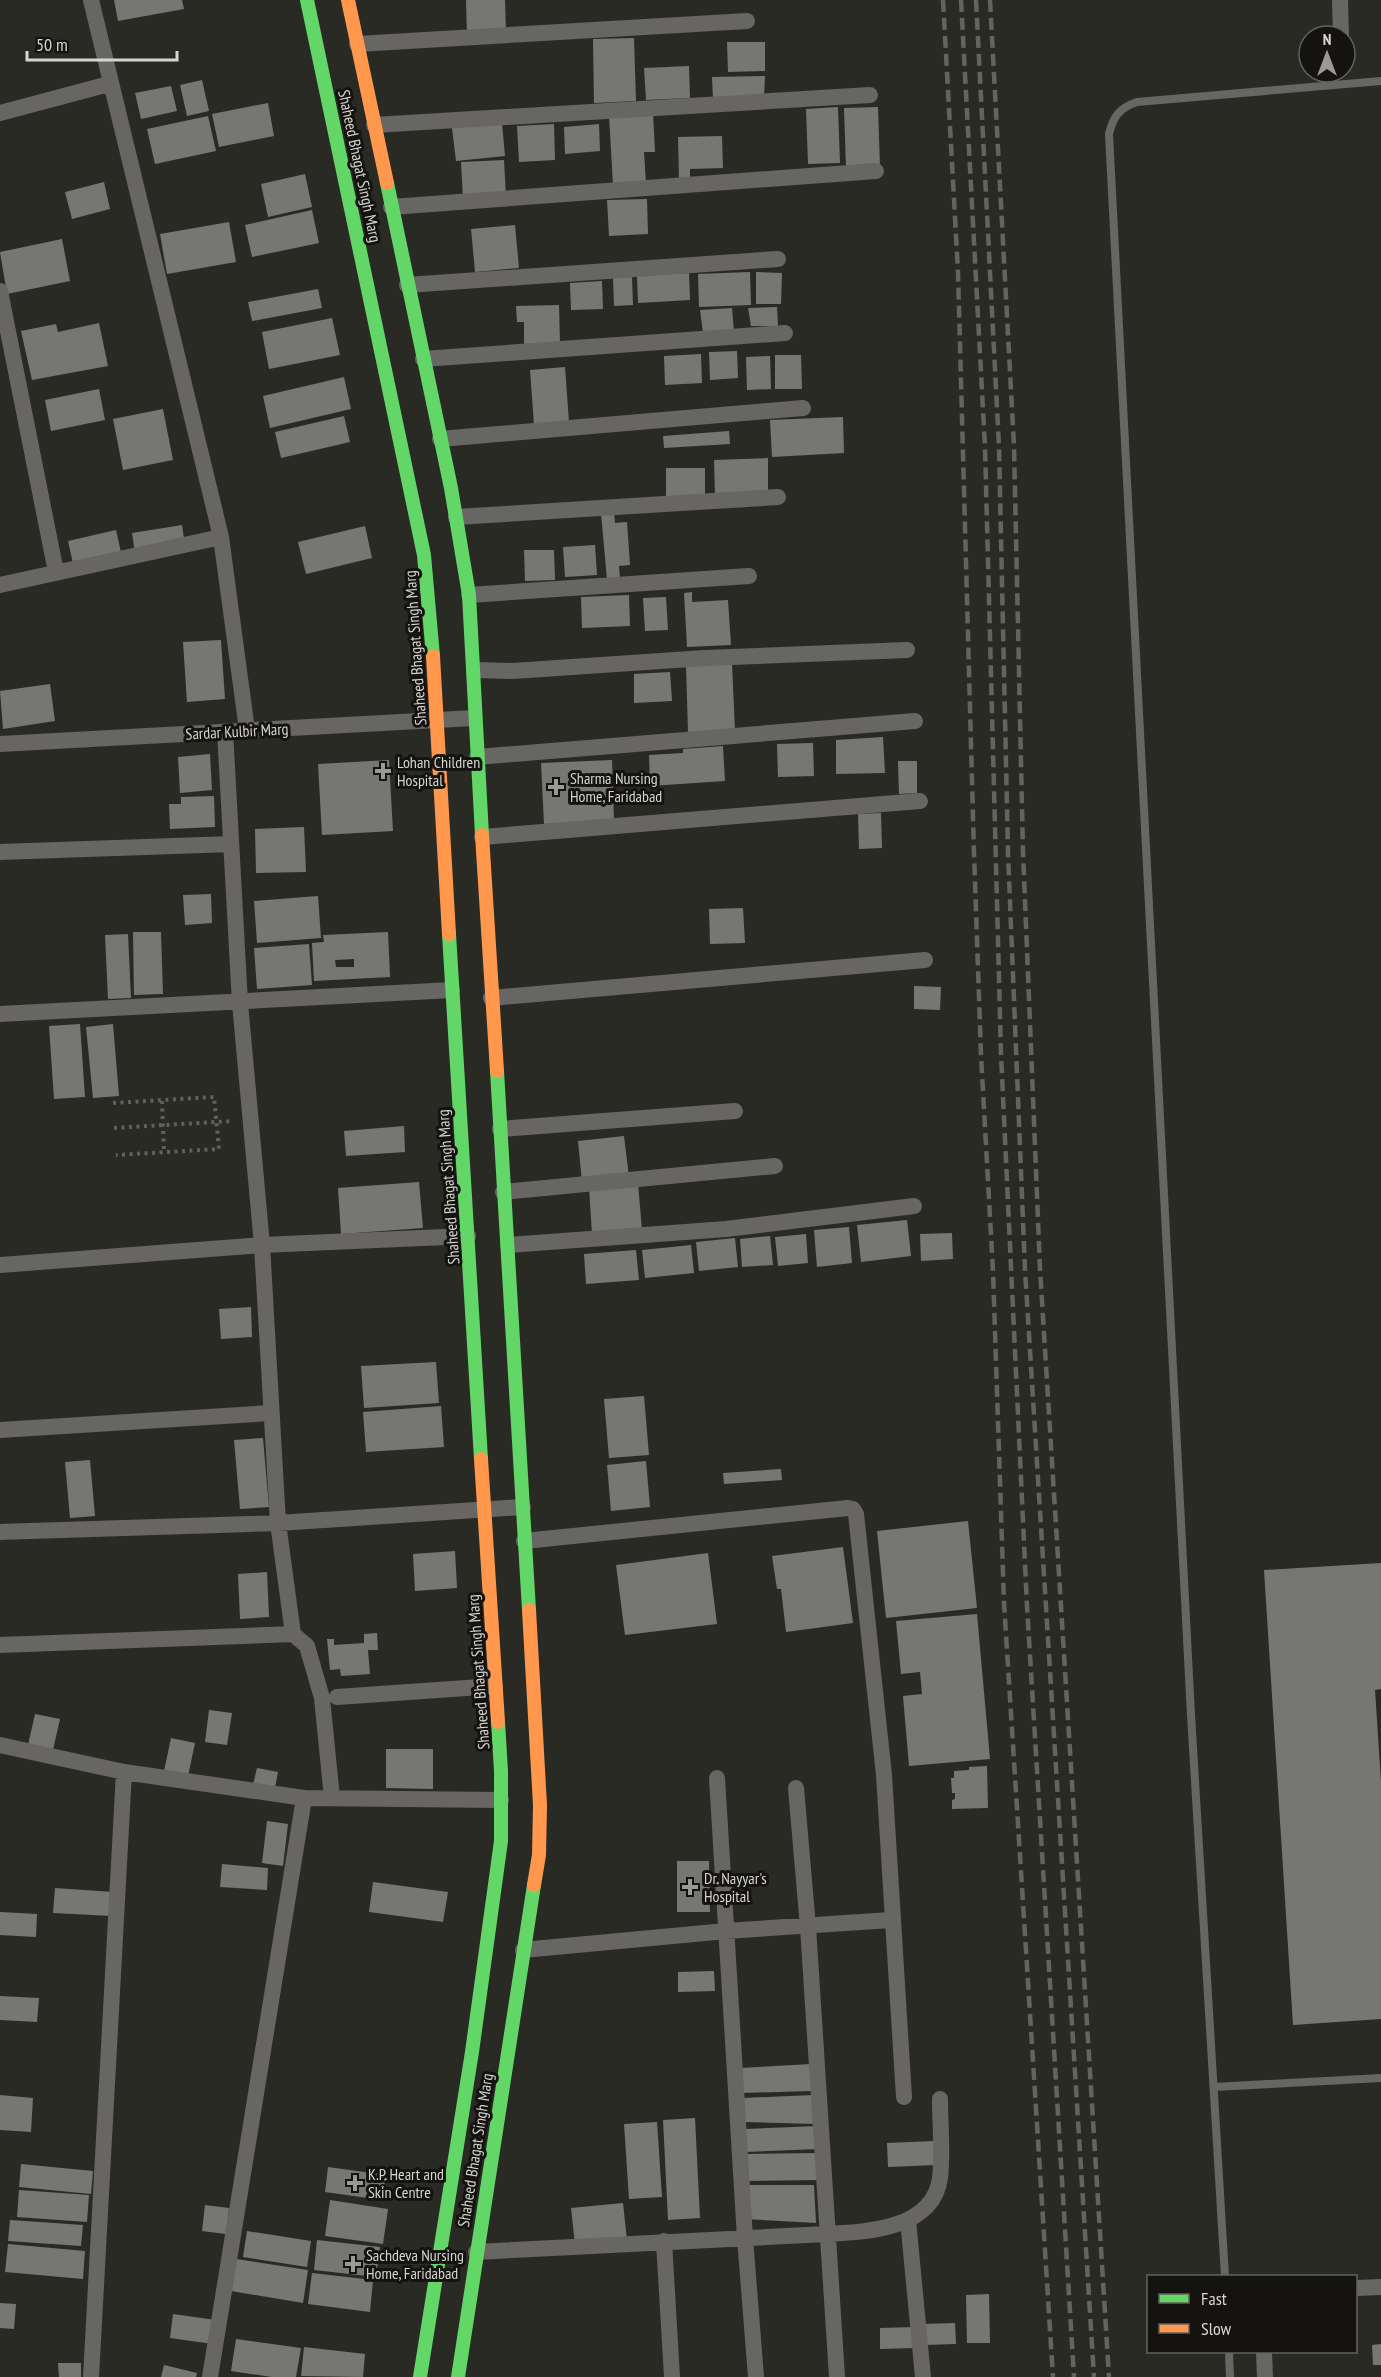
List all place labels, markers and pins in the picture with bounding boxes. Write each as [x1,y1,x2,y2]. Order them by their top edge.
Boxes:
place label: Lohan Children Hospital [397,752,480,790]
marker: Lohan Children Hospital [374,762,392,780]
place label: Sharma Nursing Home, Faridabad [570,768,662,806]
marker: Sharma Nursing Home, Faridabad [547,778,565,796]
place label: Dr. Nayyar's Hospital [704,1868,767,1906]
marker: Dr. Nayyar's Hospital [681,1878,699,1896]
place label: K.P. Heart and Skin Centre [368,2164,444,2202]
marker: K.P. Heart and Skin Centre [346,2174,364,2192]
place label: Sachdeva Nursing Home, Faridabad [366,2245,464,2283]
marker: Sachdeva Nursing Home, Faridabad [344,2255,362,2273]

